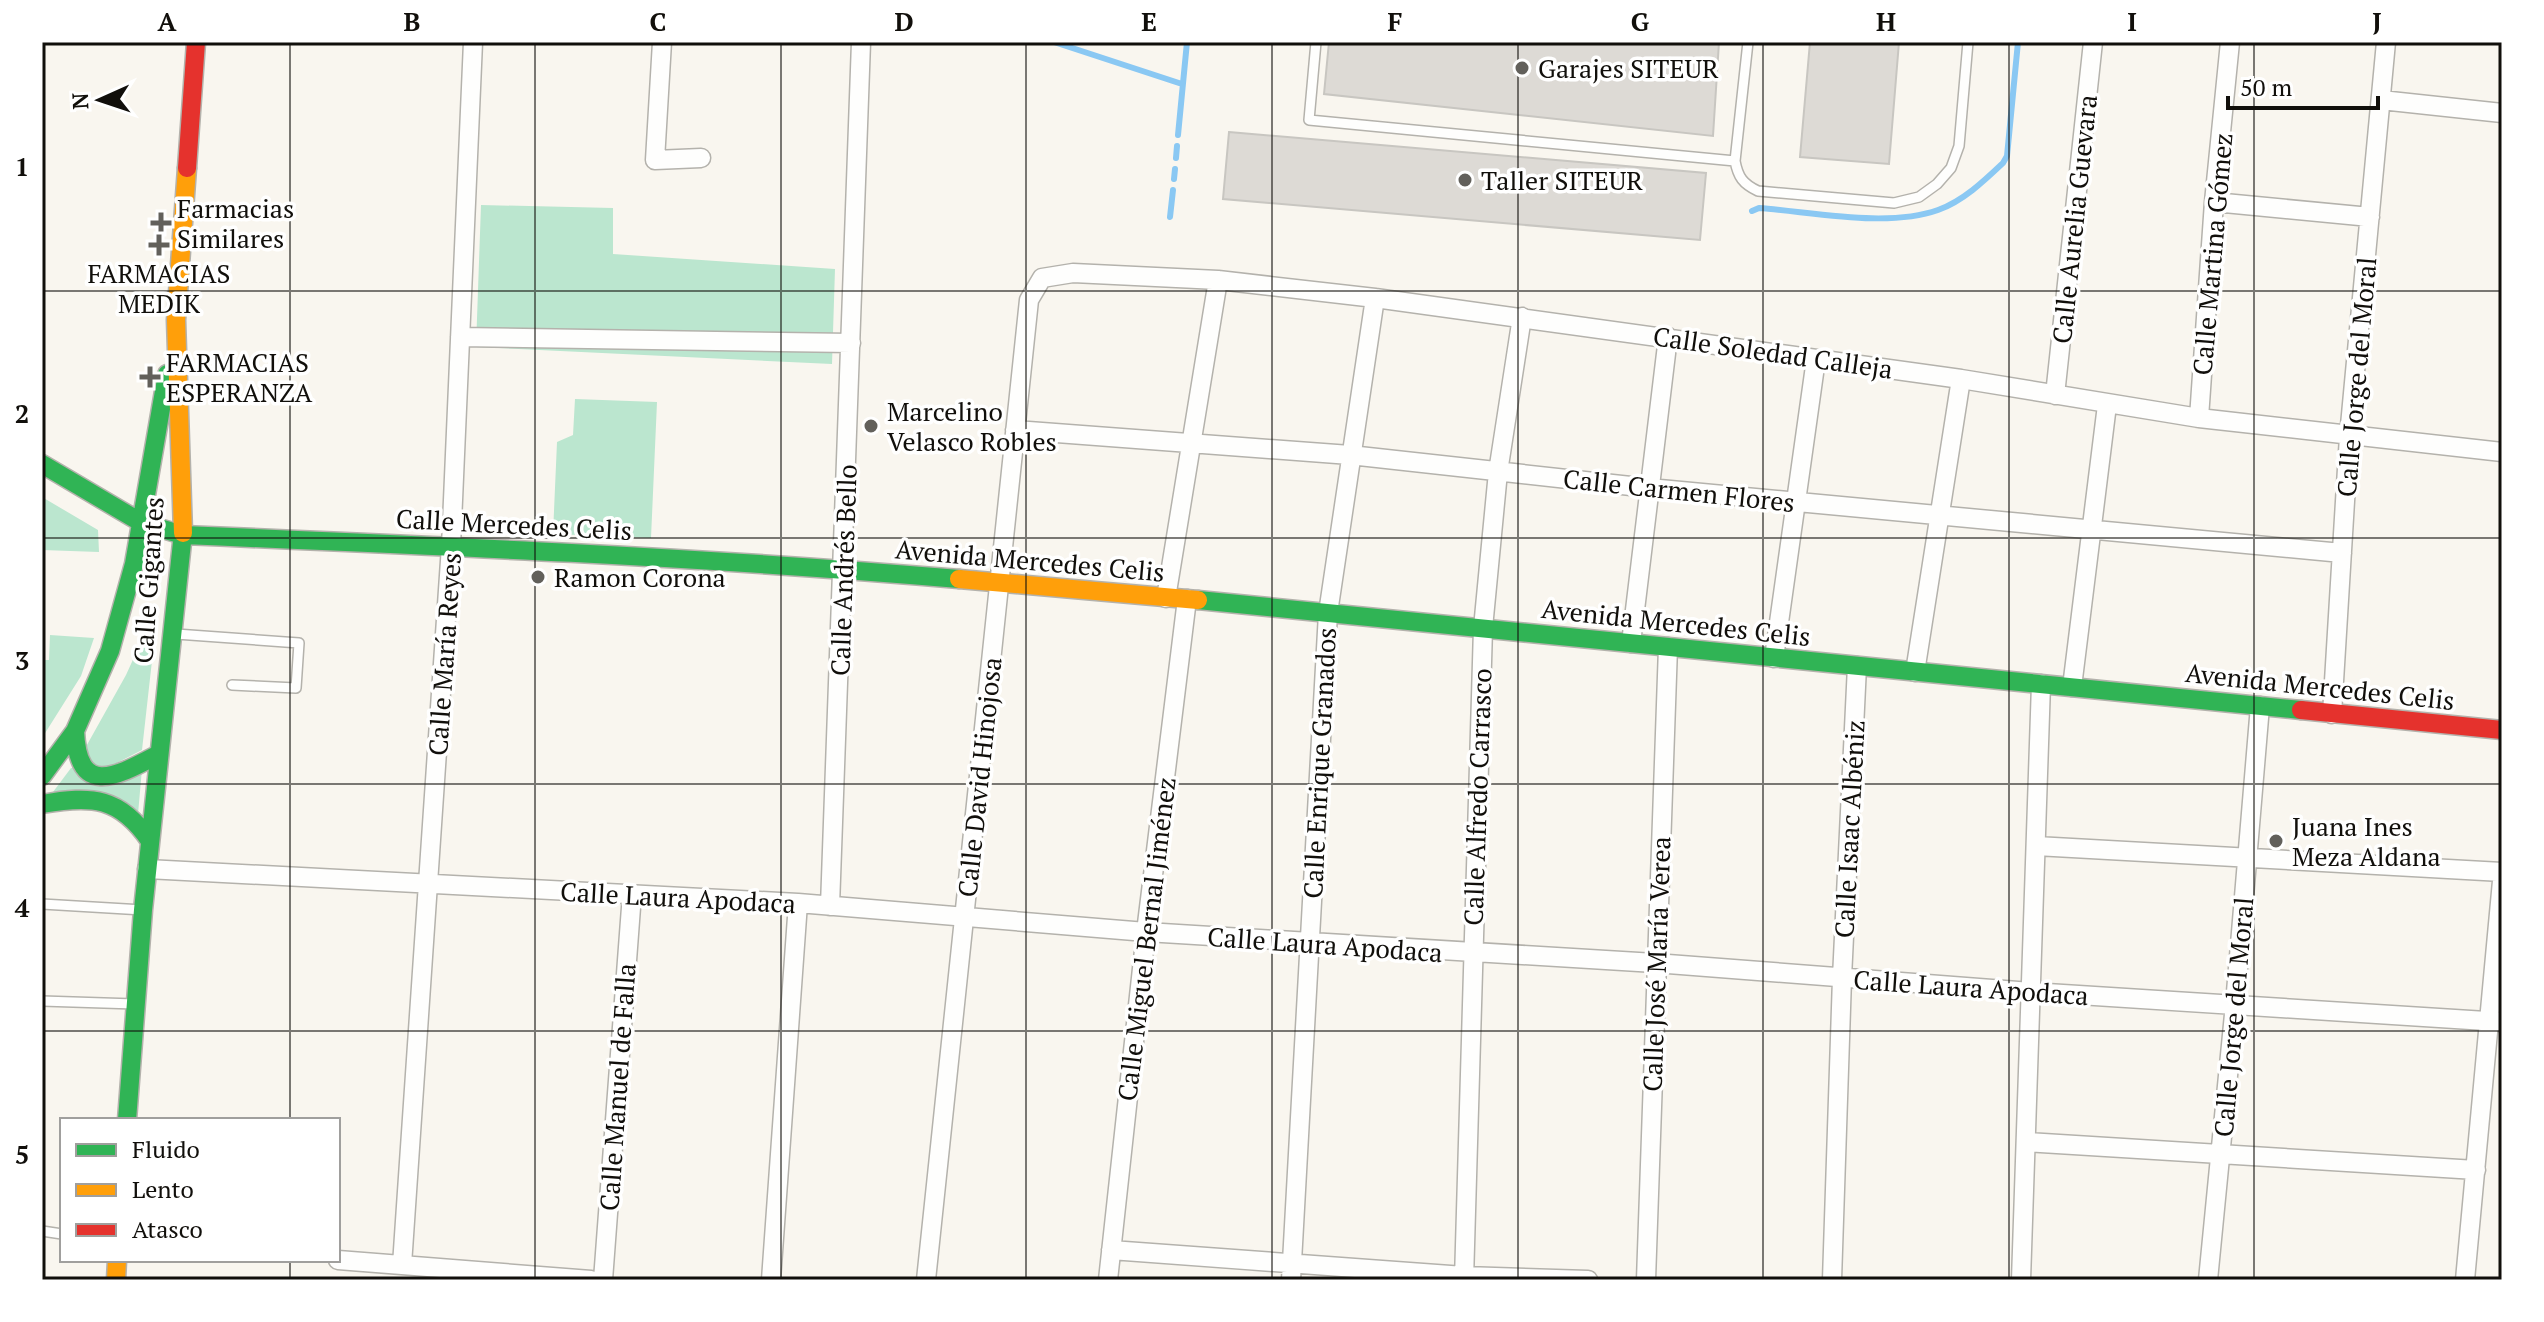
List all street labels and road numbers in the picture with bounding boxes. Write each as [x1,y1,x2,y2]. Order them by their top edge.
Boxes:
street label: Calle Aurelia Guevara [2044,93,2104,345]
street label: Calle Martina Gómez [2184,131,2240,377]
street label: Calle Jorge del Moral [2329,256,2383,498]
street label: Calle Soledad Calleja [1651,318,1895,386]
street label: Calle Carmen Flores [1561,461,1797,519]
street label: Calle Andrés Bello [822,464,864,676]
street label: Calle Gigantes [125,496,171,664]
street label: Calle Mercedes Celis [395,501,633,547]
street label: Avenida Mercedes Celis [894,531,1166,589]
street label: Calle María Reyes [420,551,468,757]
street label: Avenida Mercedes Celis [1540,591,1812,653]
street label: Calle Enrique Granados [1295,627,1343,899]
street label: Calle David Hinojosa [949,655,1009,899]
street label: Avenida Mercedes Celis [2184,655,2456,717]
street label: Calle Alfredo Carrasco [1456,668,1498,926]
street label: Calle Isaac Albéniz [1826,719,1872,939]
street label: Calle Miguel Bernal Jiménez [1109,775,1183,1103]
street label: Calle José María Verea [1635,836,1677,1092]
street label: Calle Laura Apodaca [559,874,797,920]
street label: Calle Jorge del Moral [2206,896,2260,1138]
street label: Calle Laura Apodaca [1206,919,1444,969]
street label: Calle Manuel de Falla [591,962,643,1212]
street label: Calle Laura Apodaca [1852,962,2090,1012]

